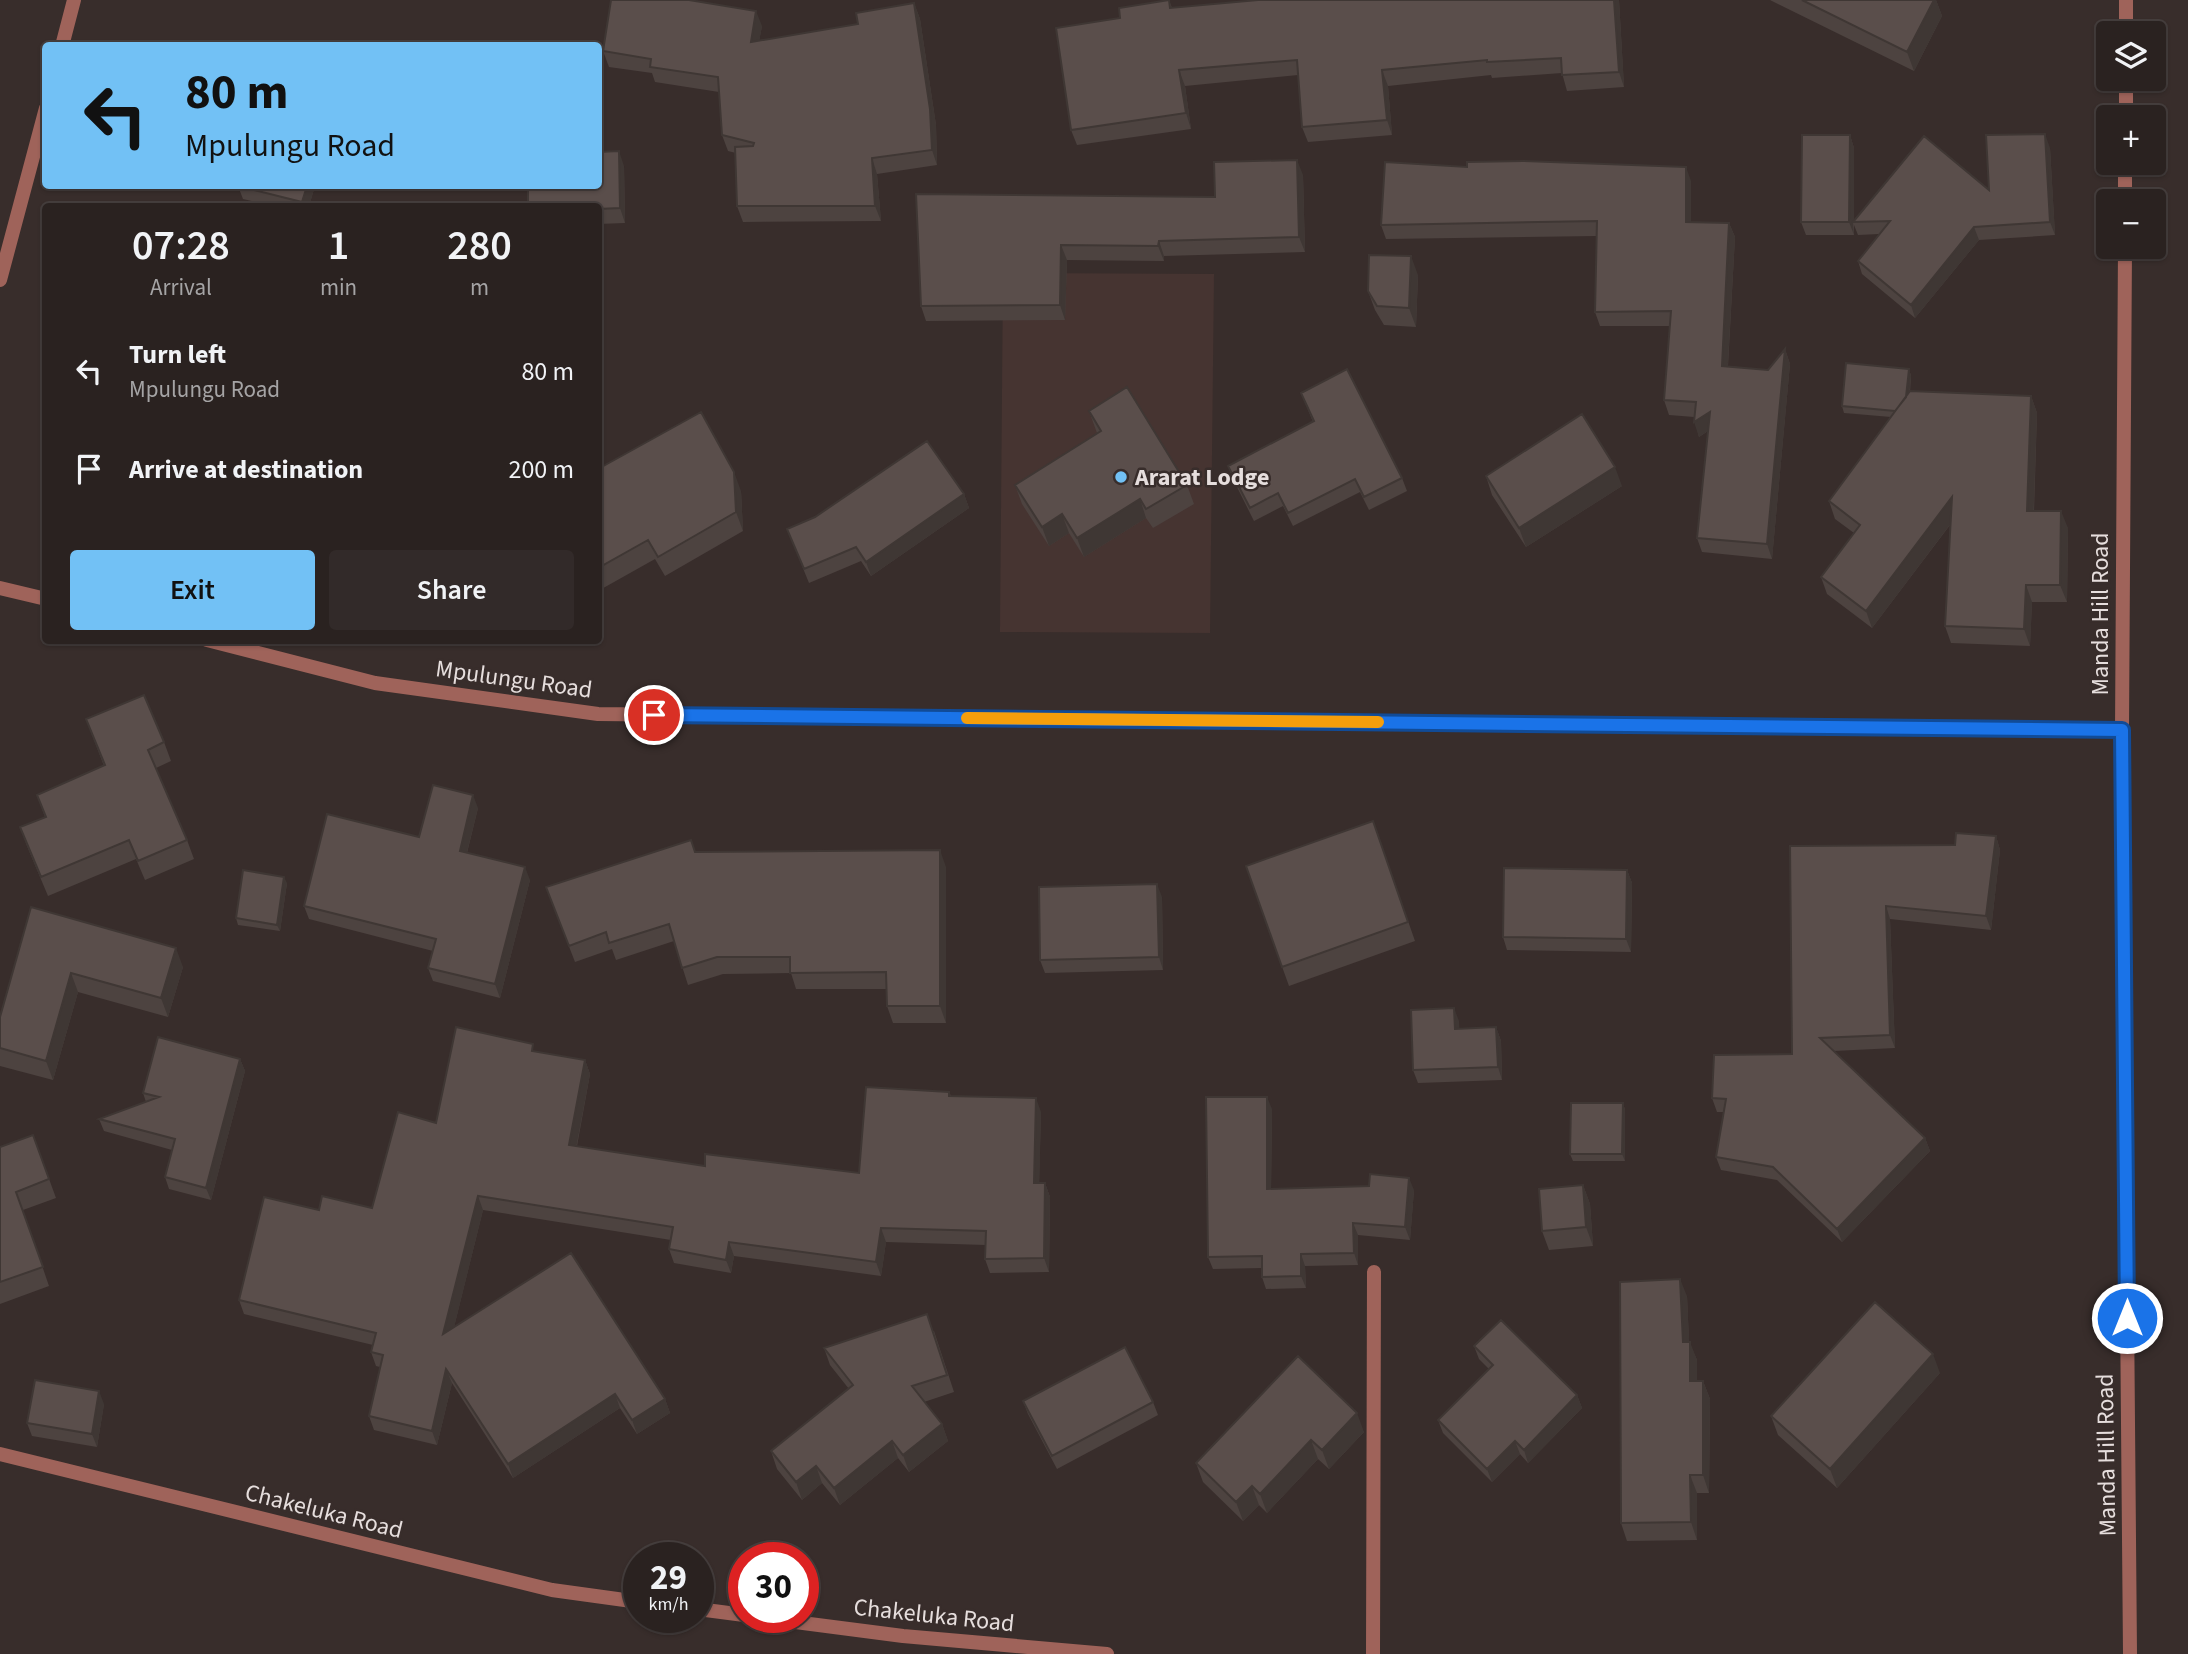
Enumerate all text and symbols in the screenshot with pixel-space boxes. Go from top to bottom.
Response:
map controls [2096,21,2166,259]
button: layers [2096,21,2166,91]
text: 80 m [185,58,289,128]
icon: left [70,70,161,161]
button: + [2096,105,2166,175]
text: Mpulungu Road [185,123,395,169]
button: − [2096,189,2166,259]
text: 07:28 [132,216,230,276]
text: 1 [328,216,349,276]
text: 280 [447,216,512,276]
text: Arrival [150,271,212,304]
text: min [320,271,357,304]
text: m [470,271,489,304]
text: Turn left [129,336,226,373]
icon: left [70,352,108,390]
text: 80 m [521,353,574,390]
text: Mpulungu Road [129,373,280,406]
icon: arrive [70,450,108,488]
text: Arrive at destination [129,451,363,488]
text: 200 m [508,451,574,488]
place label: Ararat Lodge [1134,460,1269,495]
marker: Ararat Lodge [1113,469,1129,485]
street label: Manda Hill Road [2083,533,2118,696]
button: Exit [70,550,315,630]
button: Share [329,550,574,630]
street label: Mpulungu Road [433,651,594,708]
pin [624,685,684,745]
icon: arrive [635,696,673,734]
position arrow [2090,1281,2164,1355]
street label: Manda Hill Road [2088,1373,2125,1537]
street label: Chakeluka Road [241,1475,406,1548]
speed limit sign: 30 [728,1542,819,1633]
text: 29 [650,1553,687,1603]
street label: Chakeluka Road [852,1590,1016,1641]
text: km/h [649,1592,688,1617]

